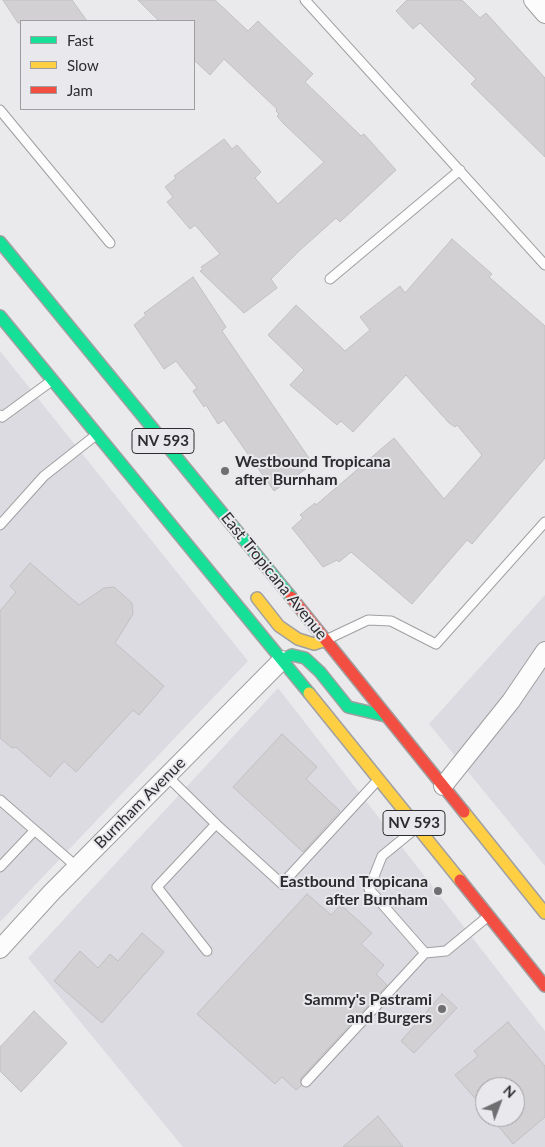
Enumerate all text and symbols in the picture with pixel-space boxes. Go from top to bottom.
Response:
legend [20,20,195,110]
text: Fast [67,31,94,49]
text: Slow [67,56,99,74]
text: Jam [67,81,93,99]
road number: NV 593 [132,428,194,454]
place label: Westbound Tropicana after Burnham [235,452,391,490]
marker: Westbound Tropicana after Burnham [219,465,231,477]
street label: East Tropicana Avenue [217,508,331,644]
street label: Burnham Avenue [90,753,190,853]
road number: NV 593 [383,810,445,836]
place label: Eastbound Tropicana after Burnham [279,872,428,910]
marker: Eastbound Tropicana after Burnham [432,885,444,897]
place label: Sammy's Pastrami and Burgers [304,990,432,1028]
marker: Sammy's Pastrami and Burgers [436,1003,448,1015]
north arrow [475,1077,525,1127]
text: N [500,1081,520,1101]

